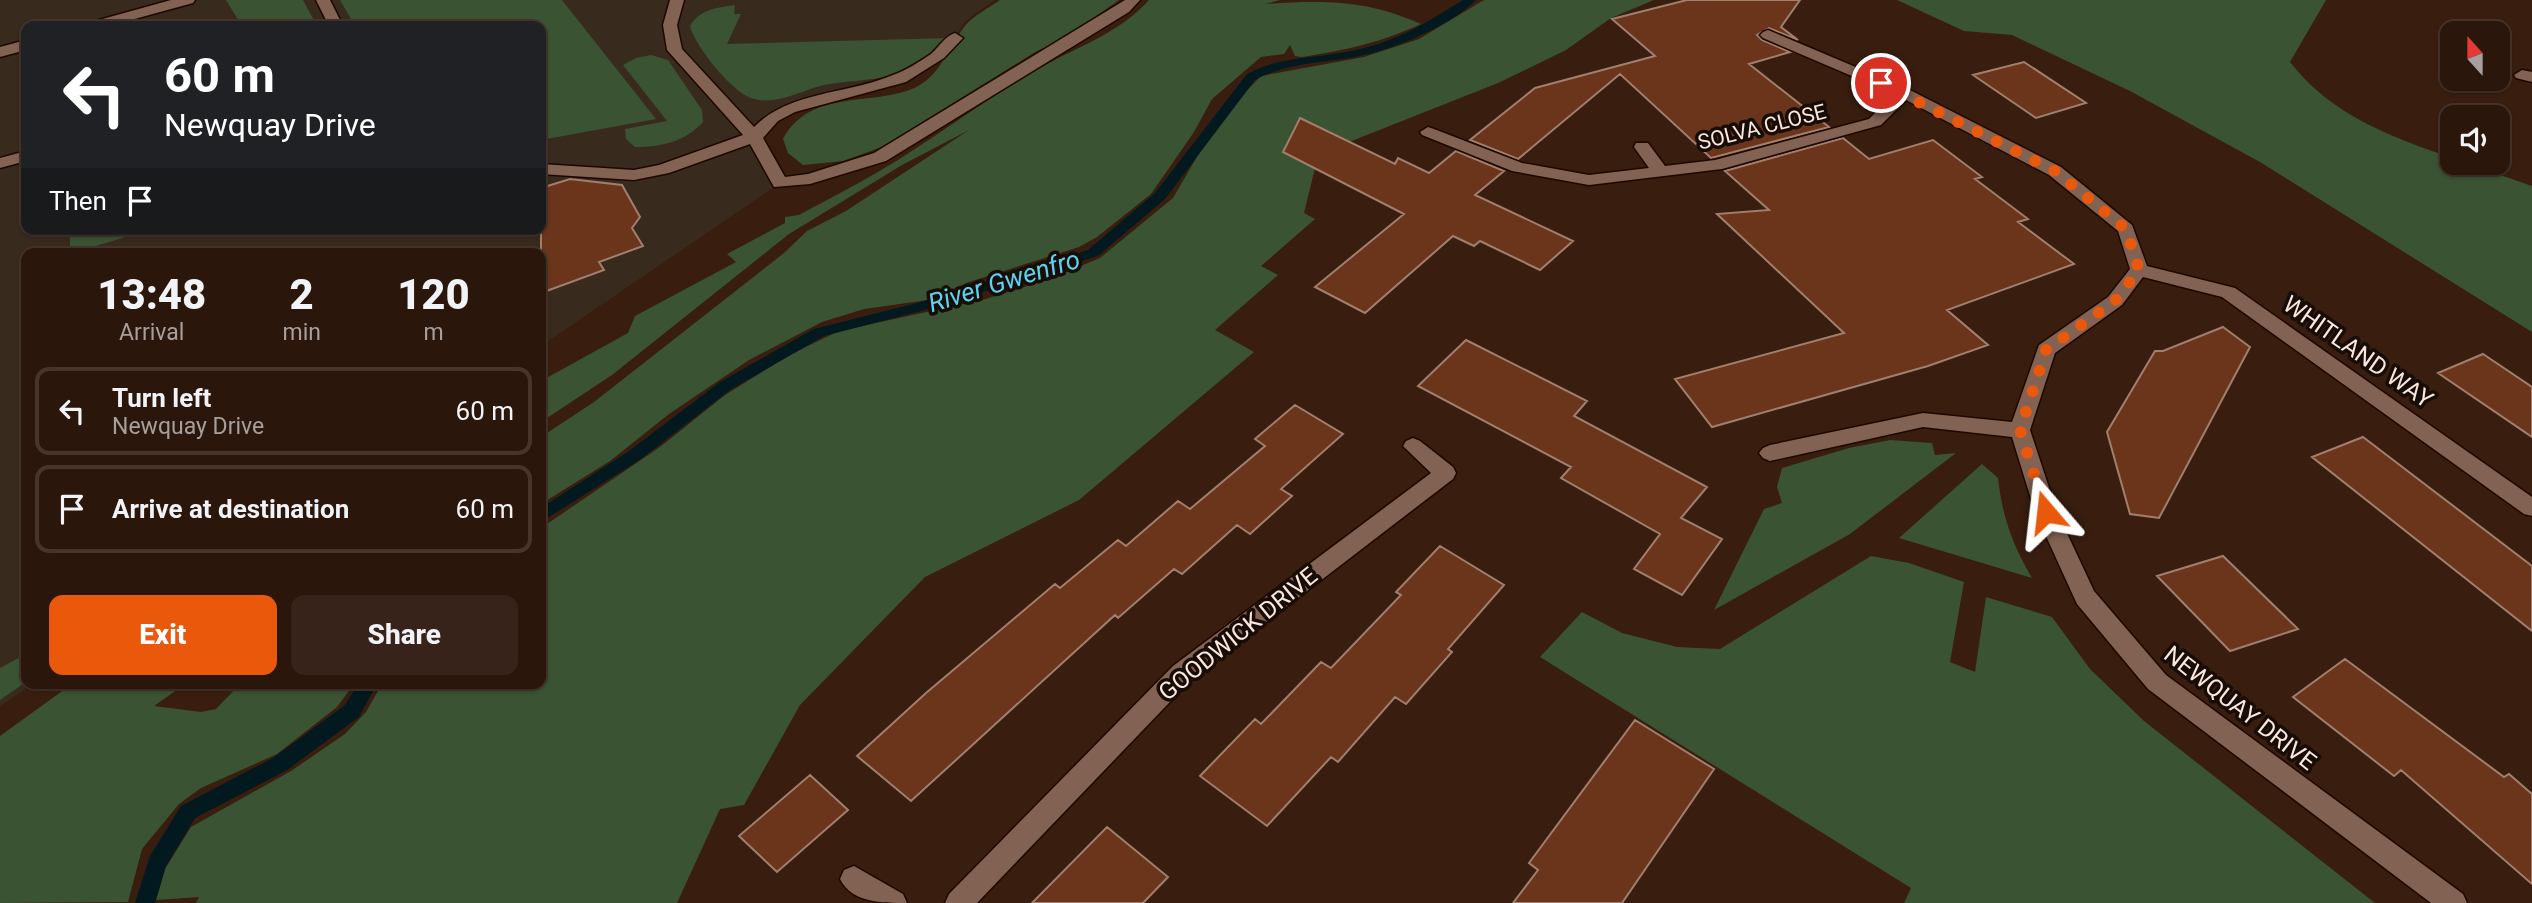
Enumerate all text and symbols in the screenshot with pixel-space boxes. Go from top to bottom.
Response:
north arrow [2440,21,2510,91]
map controls [2440,21,2510,175]
text: 60 m [164,47,275,104]
icon: left [49,49,140,140]
pin [1851,53,1911,113]
icon: arrive [1862,64,1900,102]
street label: SOLVA CLOSE [1695,99,1829,155]
button: sound [2440,105,2510,175]
text: Newquay Drive [164,106,376,144]
icon: arrive [121,182,159,220]
text: Then [49,186,107,216]
water label: River Gwenfro [925,244,1083,318]
text: 13:48 [97,270,206,319]
text: 2 [290,270,314,319]
text: 120 [397,270,470,319]
street label: WHITLAND WAY [2278,290,2439,414]
text: Arrival [119,319,184,346]
text: min [282,319,321,346]
text: m [423,319,444,346]
text: Turn left [112,383,211,413]
icon: left [53,392,91,430]
text: 60 m [456,396,514,426]
text: Newquay Drive [112,413,264,440]
position arrow [2009,475,2083,549]
icon: arrive [53,490,91,528]
text: Arrive at destination [112,494,349,524]
text: 60 m [456,494,514,524]
street label: GOODWICK DRIVE [1153,562,1323,706]
button: Exit [49,595,277,675]
button: Share [291,595,518,675]
street label: NEWQUAY DRIVE [2159,640,2321,776]

